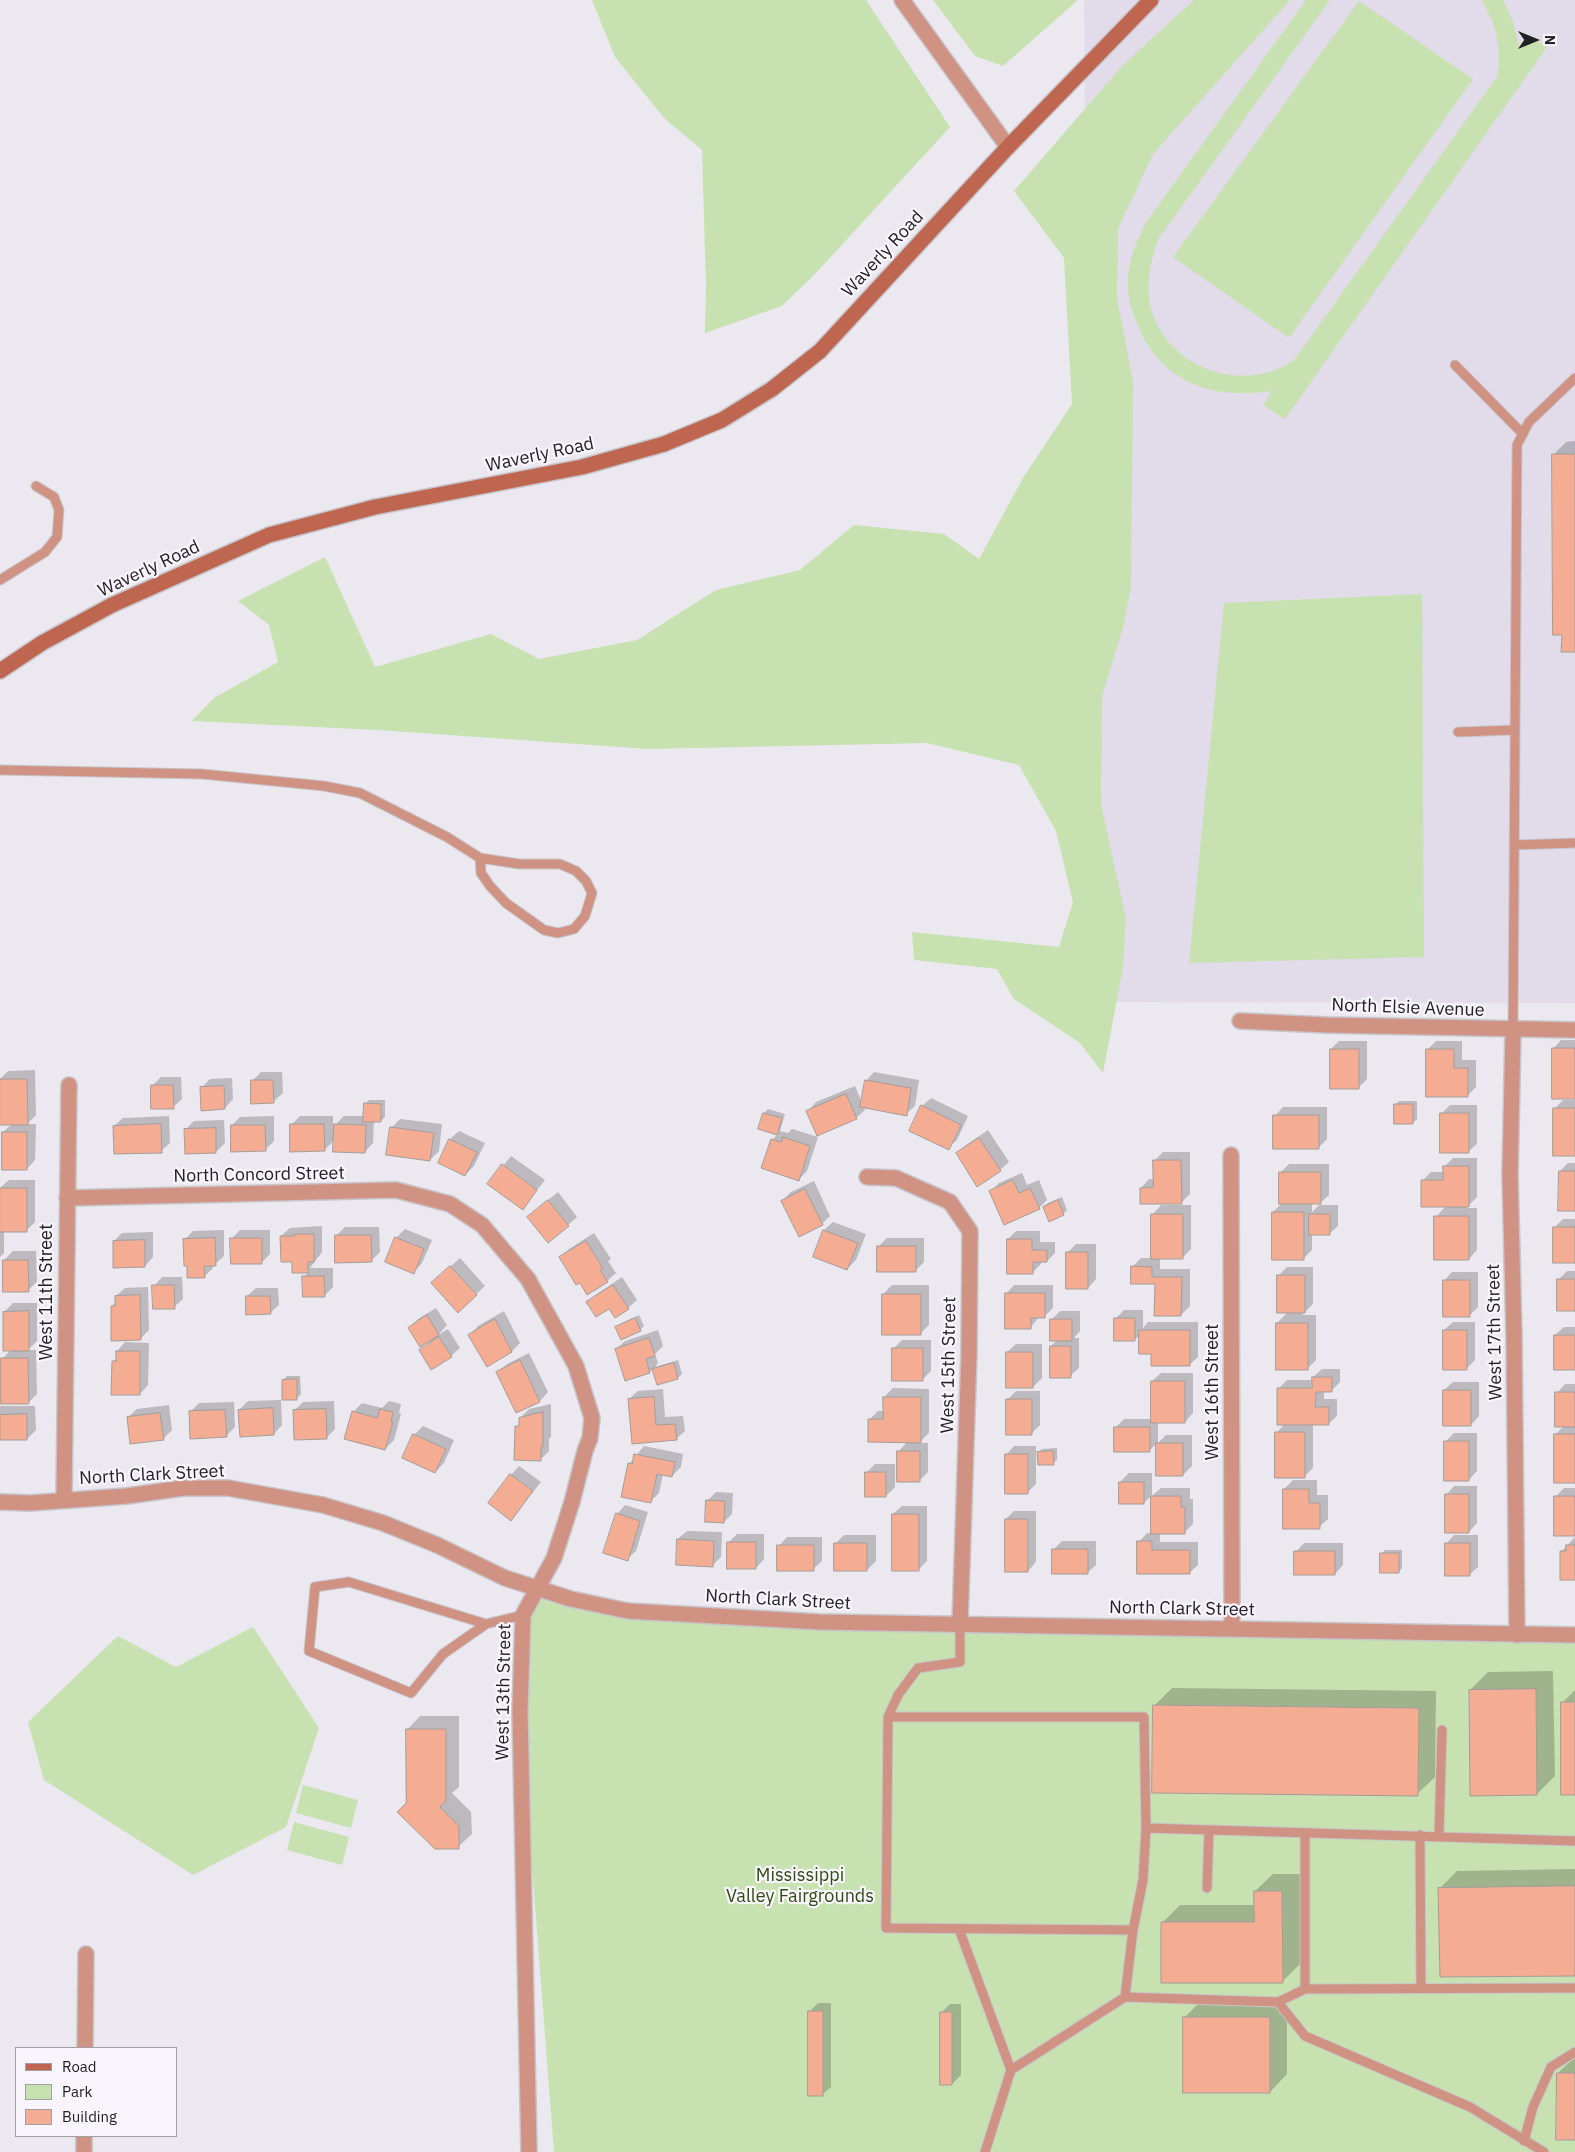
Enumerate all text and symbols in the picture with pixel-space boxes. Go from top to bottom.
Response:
north arrow [1510,15,1560,65]
text: N [1541,35,1559,45]
street label: Waverly Road [838,206,928,302]
street label: Waverly Road [484,433,596,477]
street label: Waverly Road [95,536,203,602]
street label: North Elsie Avenue [1331,995,1485,1021]
street label: North Concord Street [173,1163,345,1187]
street label: West 11th Street [36,1224,58,1360]
street label: West 17th Street [1483,1264,1507,1400]
street label: West 15th Street [937,1297,961,1433]
street label: West 16th Street [1202,1324,1224,1460]
street label: North Clark Street [79,1460,225,1490]
street label: North Clark Street [705,1585,851,1615]
street label: North Clark Street [1109,1597,1255,1621]
street label: West 13th Street [492,1624,516,1760]
park label: Mississippi Valley Fairgrounds [726,1865,874,1908]
legend [15,2047,178,2137]
text: Road [62,2057,97,2076]
text: Park [62,2082,92,2101]
text: Building [62,2107,117,2126]

